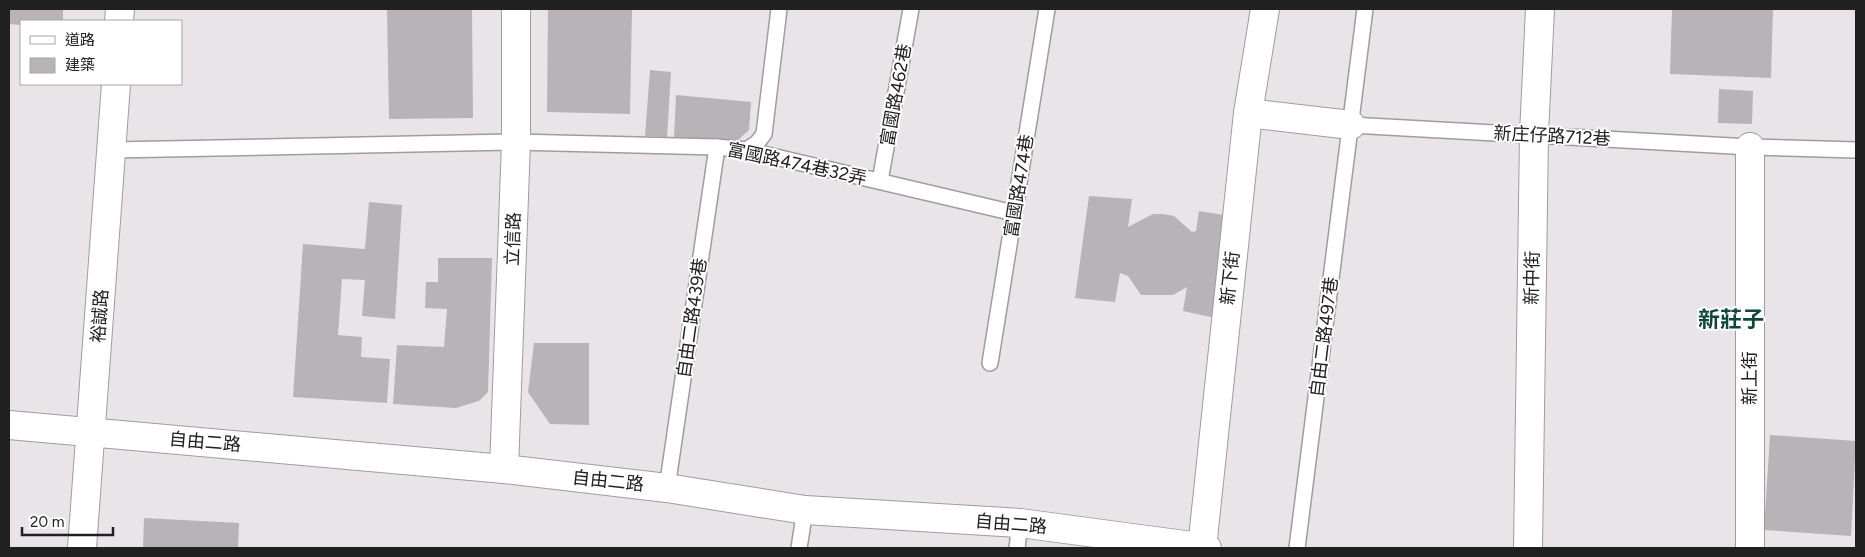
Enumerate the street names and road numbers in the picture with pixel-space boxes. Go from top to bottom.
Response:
street label: 富國路462巷 [876,42,916,148]
street label: 新庄仔路712巷 [1493,122,1611,150]
street label: 富國路474巷 [1000,133,1038,239]
street label: 富國路474巷32弄 [725,138,869,190]
street label: 立信路 [501,212,525,266]
street label: 新下街 [1216,250,1244,306]
street label: 新中街 [1521,251,1543,305]
street label: 自由二路439巷 [673,256,711,380]
street label: 自由二路497巷 [1306,276,1342,398]
street label: 裕誠路 [87,288,113,344]
street label: 新上街 [1739,351,1761,405]
street label: 自由二路 [168,428,242,456]
street label: 自由二路 [571,466,645,496]
street label: 自由二路 [974,510,1048,538]

